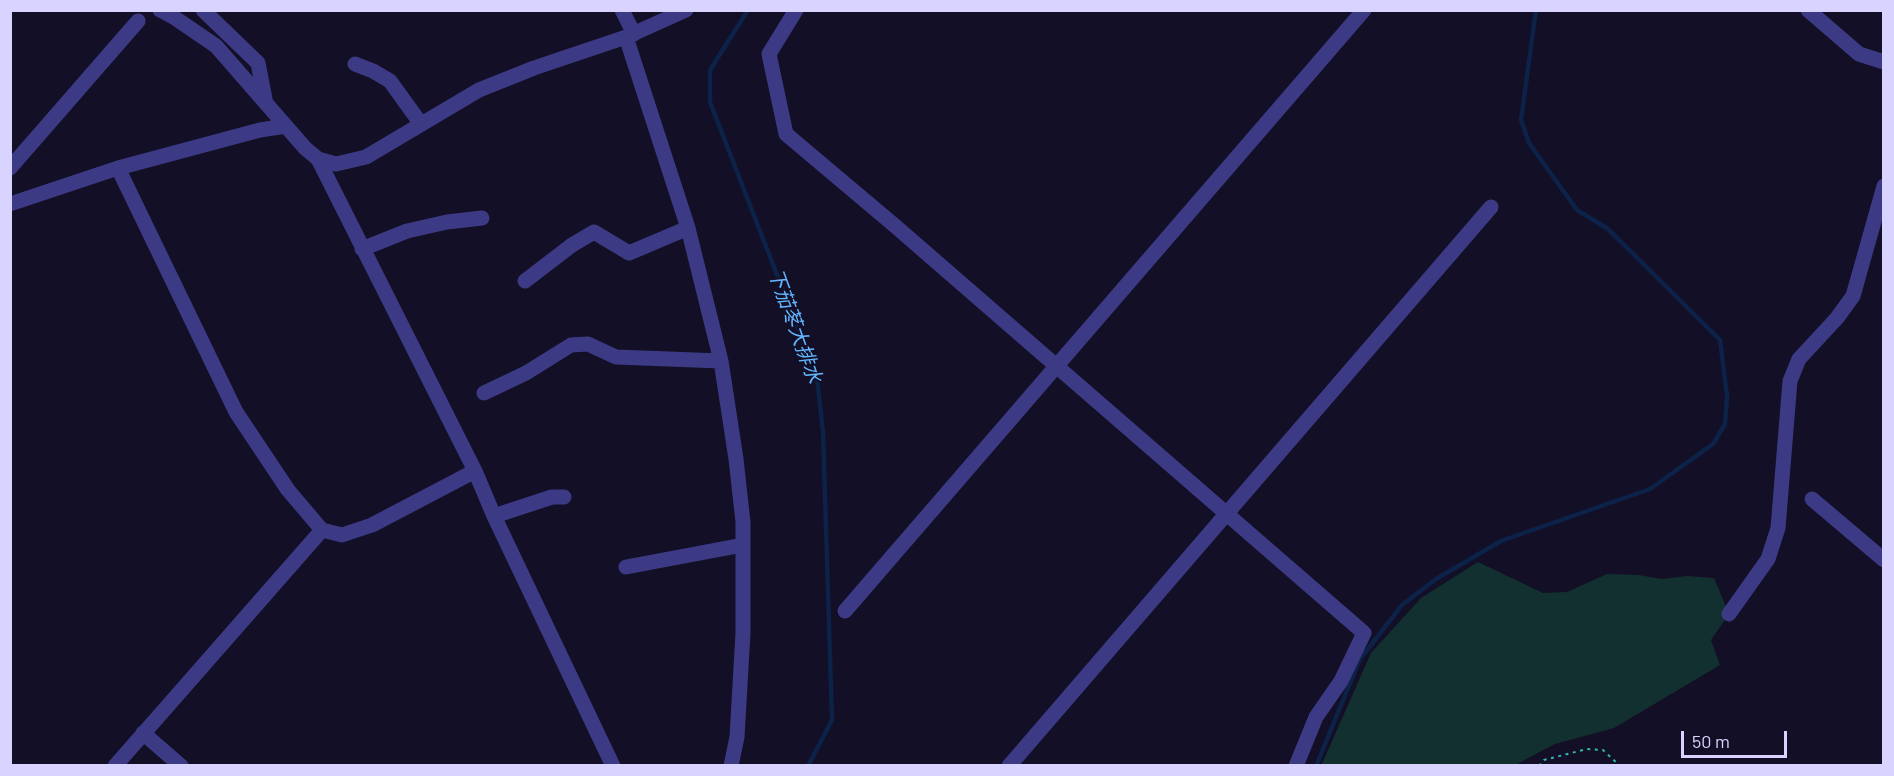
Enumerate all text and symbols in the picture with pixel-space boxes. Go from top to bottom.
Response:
water label: 下茄苳大排水 [763,266,827,386]
scale bar [1684,719,1790,757]
text: 50 m [1692,730,1730,752]

